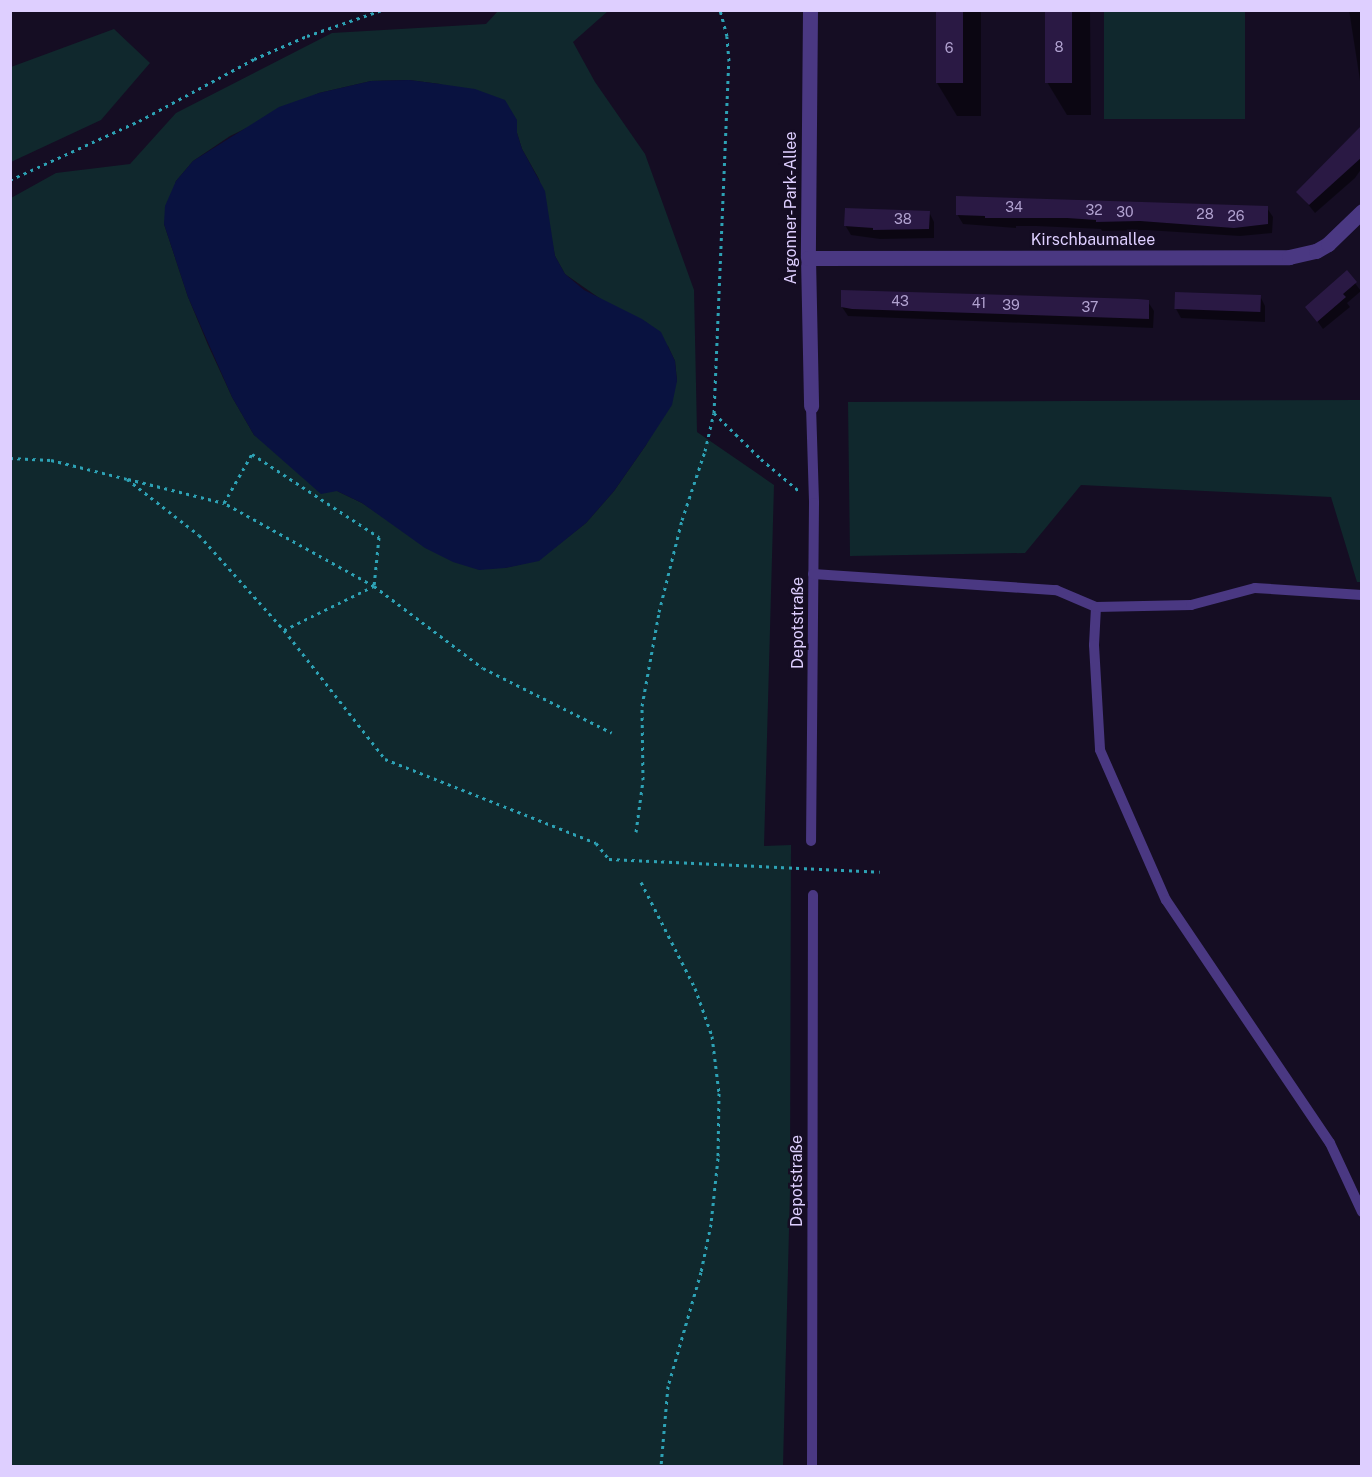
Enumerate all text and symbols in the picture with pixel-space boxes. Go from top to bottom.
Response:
house number: 8 [1054,39,1064,55]
house number: 6 [945,40,953,56]
street label: Argonner-Park-Allee [781,132,801,284]
house number: 34 [1005,199,1023,215]
house number: 32 [1085,202,1103,218]
house number: 30 [1116,204,1134,220]
house number: 28 [1196,206,1214,222]
house number: 26 [1227,208,1245,224]
house number: 38 [894,211,912,227]
street label: Kirschbaumallee [1031,230,1155,250]
house number: 43 [891,293,909,309]
house number: 41 [972,295,986,311]
house number: 39 [1002,297,1020,313]
house number: 37 [1082,299,1098,315]
street label: Depotstraße [788,577,808,669]
street label: Depotstraße [787,1135,807,1227]

